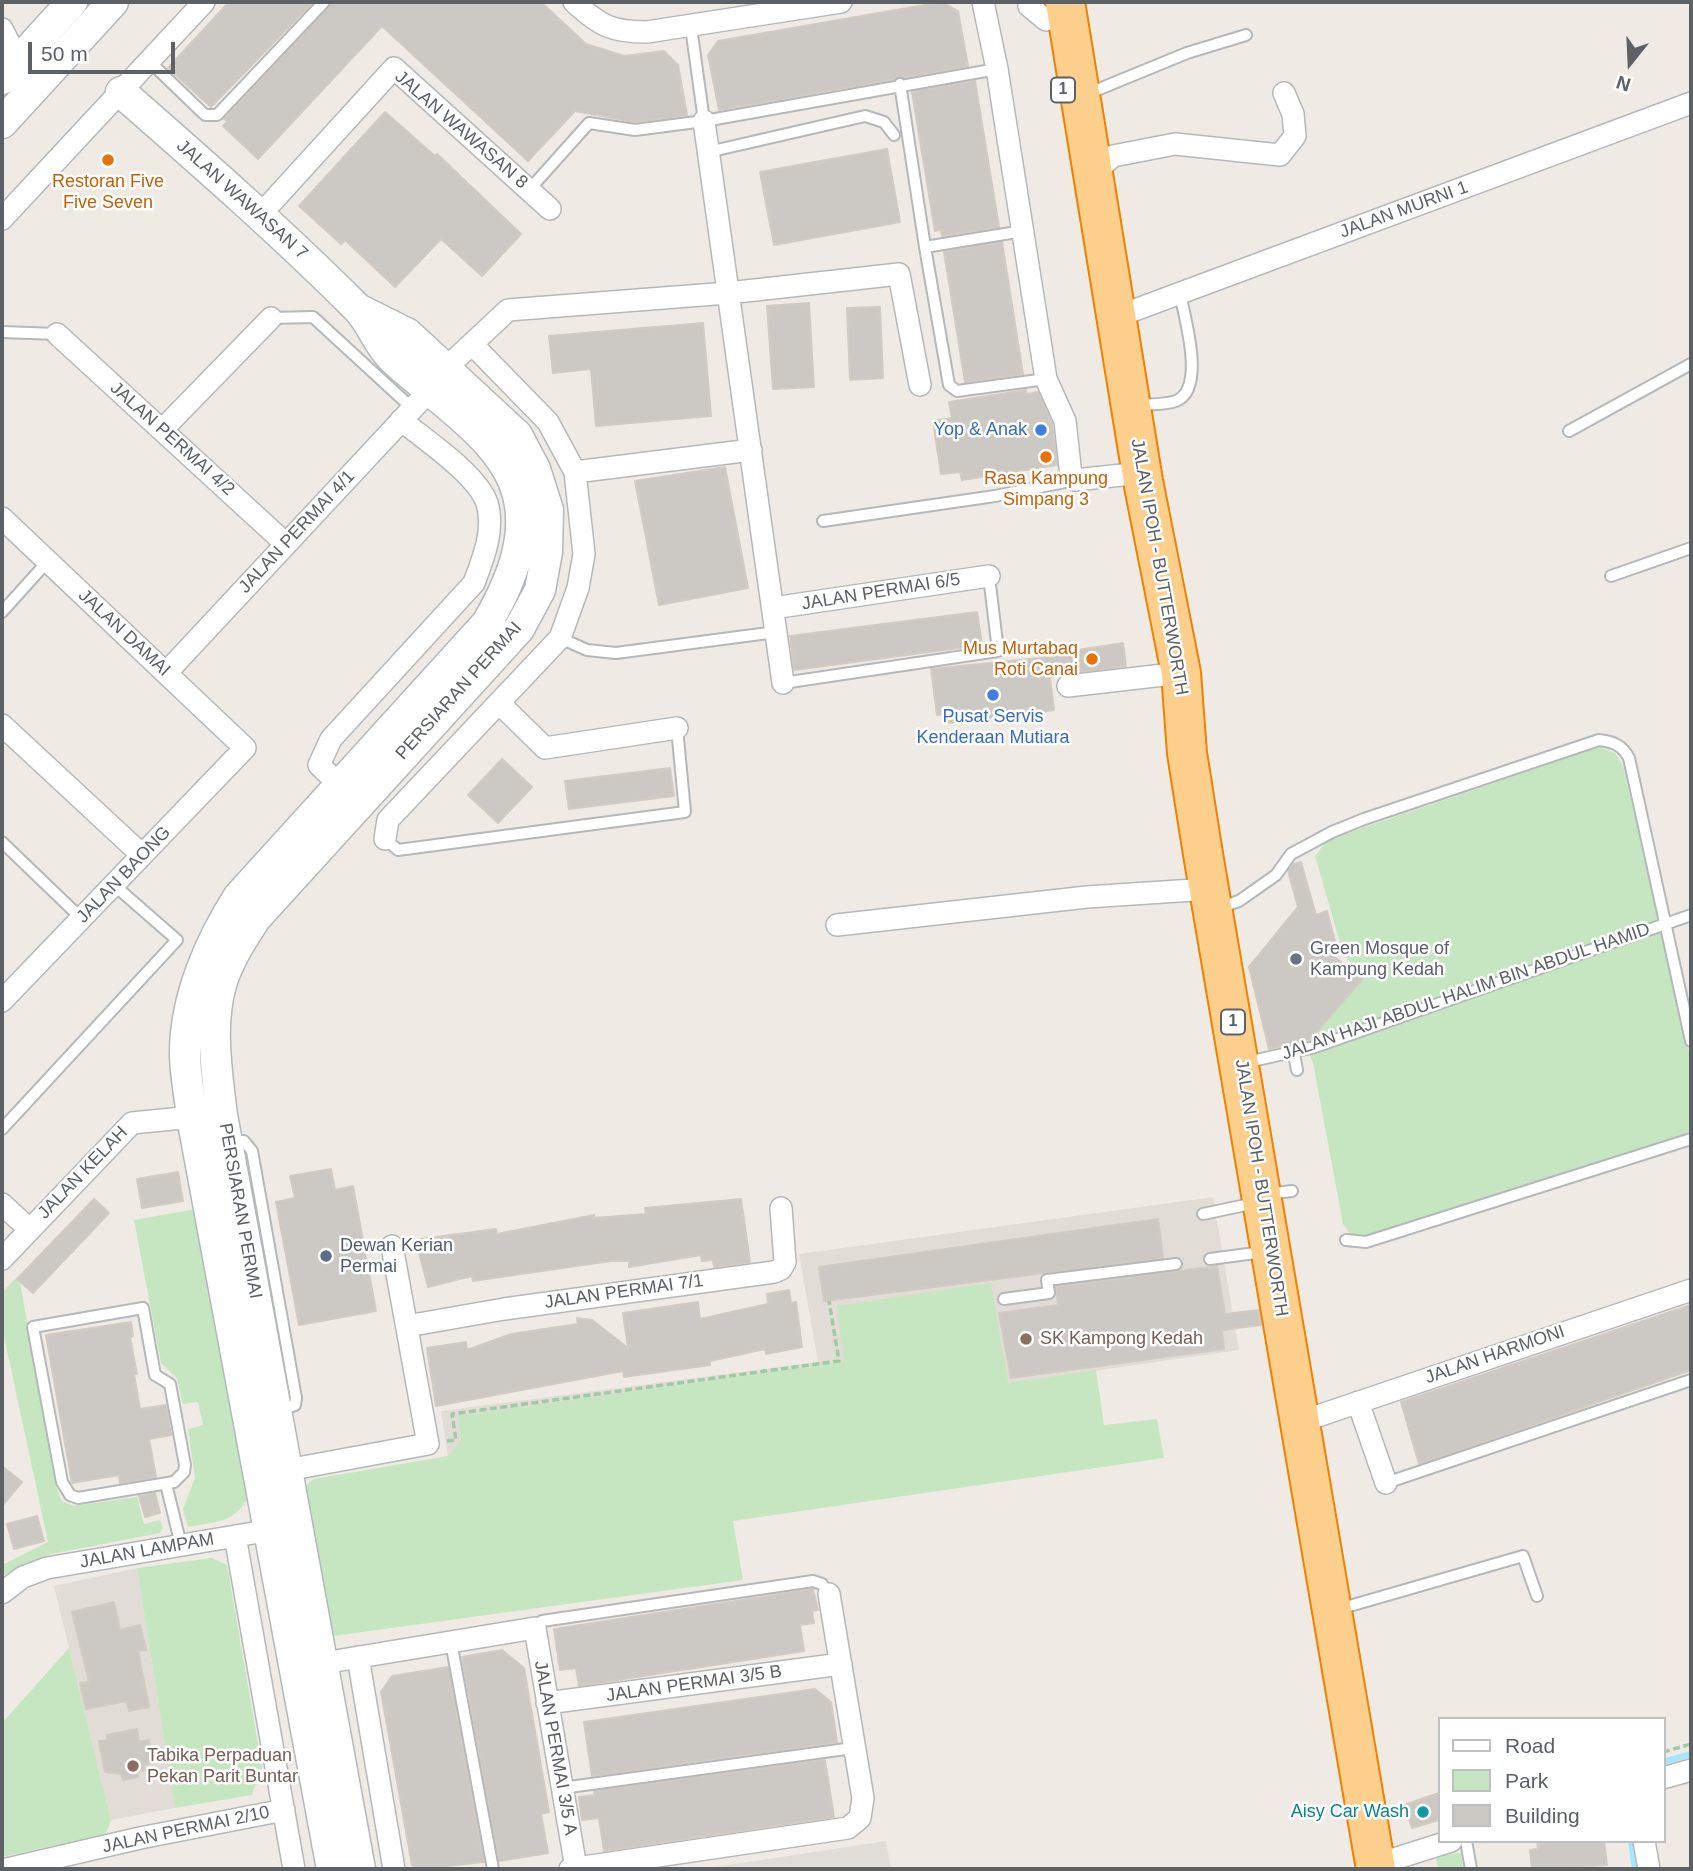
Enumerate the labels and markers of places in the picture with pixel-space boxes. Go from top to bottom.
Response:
marker: Restoran Five Five Seven [100,152,116,168]
place label: Restoran Five Five Seven [52,171,164,214]
place label: Yop & Anak [934,419,1027,441]
marker: Yop & Anak [1033,422,1049,438]
marker: Rasa Kampung Simpang 3 [1038,449,1054,465]
place label: Rasa Kampung Simpang 3 [984,468,1108,510]
place label: Mus Murtabaq Roti Canai [963,638,1078,680]
marker: Mus Murtabaq Roti Canai [1084,651,1100,667]
marker: Pusat Servis Kenderaan Mutiara [985,687,1001,703]
place label: Pusat Servis Kenderaan Mutiara [916,706,1070,748]
place label: Green Mosque of Kampung Kedah [1310,938,1449,981]
marker: Green Mosque of Kampung Kedah [1288,951,1304,967]
place label: Dewan Kerian Permai [340,1235,453,1278]
marker: Dewan Kerian Permai [318,1248,334,1264]
place label: SK Kampong Kedah [1040,1328,1203,1350]
marker: SK Kampong Kedah [1018,1331,1034,1347]
place label: Tabika Perpaduan Pekan Parit Buntar [147,1745,298,1788]
marker: Tabika Perpaduan Pekan Parit Buntar [125,1758,141,1774]
place label: Aisy Car Wash [1291,1801,1409,1823]
marker: Aisy Car Wash [1415,1804,1431,1820]

